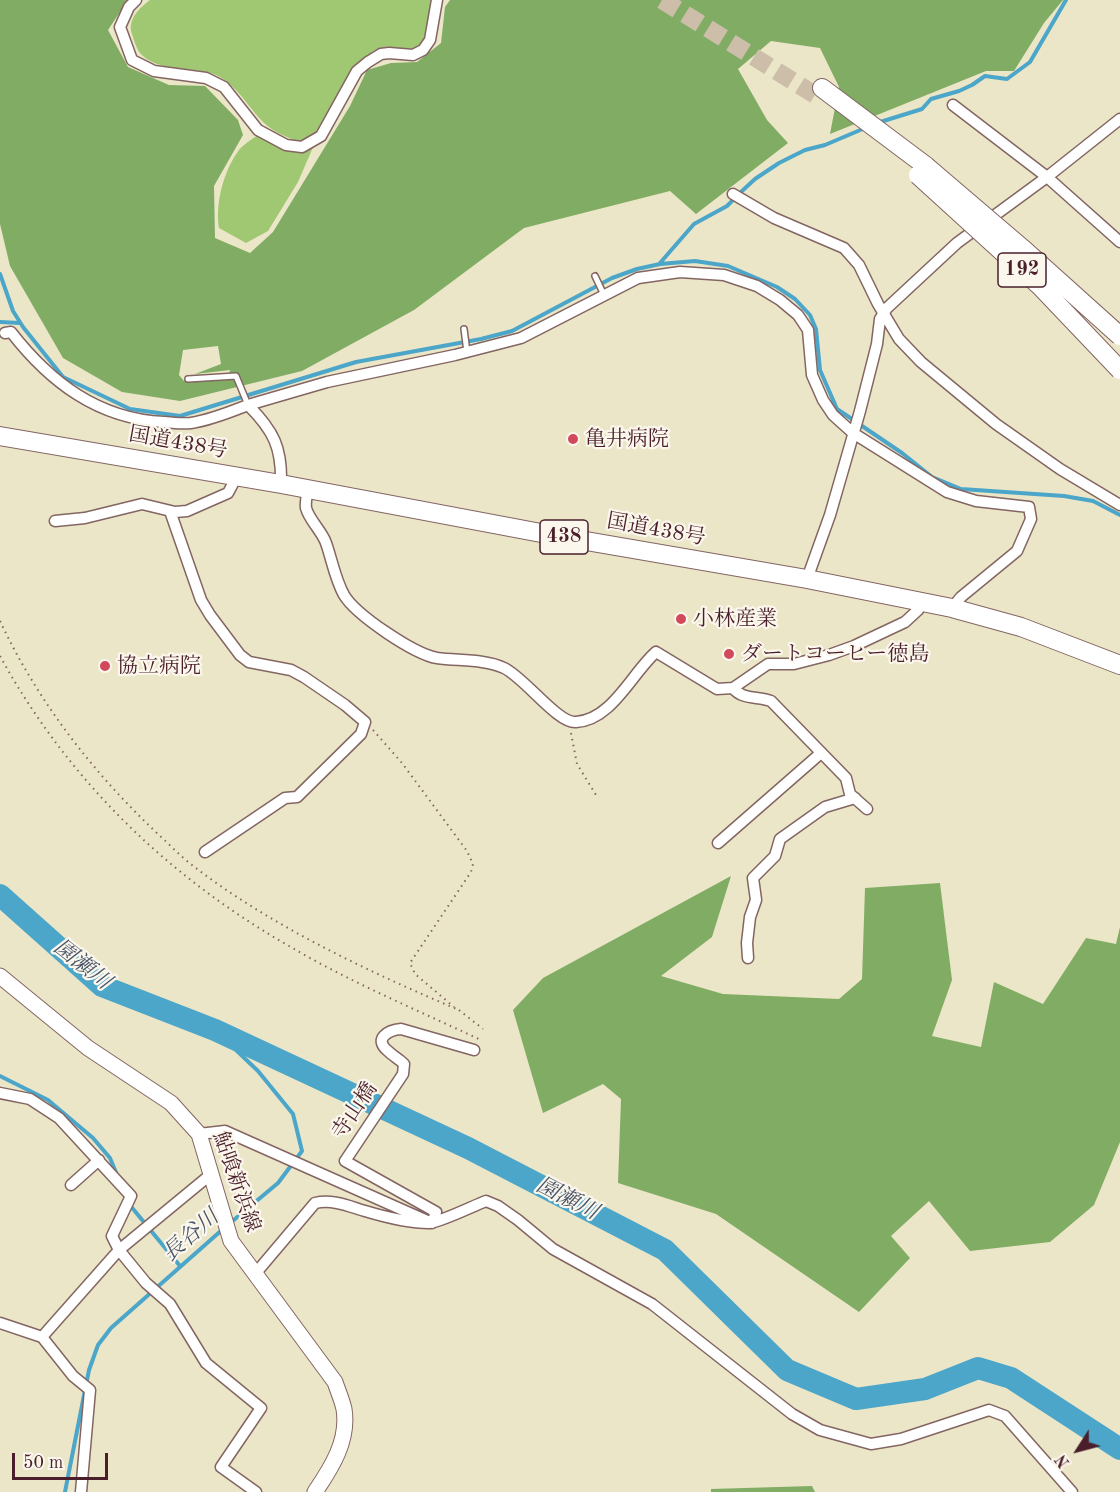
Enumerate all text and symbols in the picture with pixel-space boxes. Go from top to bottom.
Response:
road number: 192 [998,253,1046,287]
street label: 国道438号 [127,422,229,464]
place label: 亀井病院 [585,426,669,452]
marker: 亀井病院 [566,432,580,446]
street label: 国道438号 [605,509,707,551]
road number: 438 [540,520,588,554]
place label: 小林産業 [693,606,777,632]
marker: 小林産業 [674,612,688,626]
place label: ダートコーヒー徳島 [741,641,929,667]
marker: ダートコーヒー徳島 [722,647,736,661]
place label: 協立病院 [117,653,201,679]
marker: 協立病院 [98,659,112,673]
water label: 園瀬川 [48,934,116,996]
street label: 寺山橋 [327,1078,383,1144]
street label: 鮎喰新浜線 [207,1128,265,1236]
water label: 園瀬川 [532,1172,602,1226]
water label: 長谷川 [157,1204,225,1268]
north arrow [1048,1420,1108,1480]
scale bar [15,1441,111,1479]
text: N [1053,1451,1074,1470]
text: 50 m [23,1454,63,1472]

